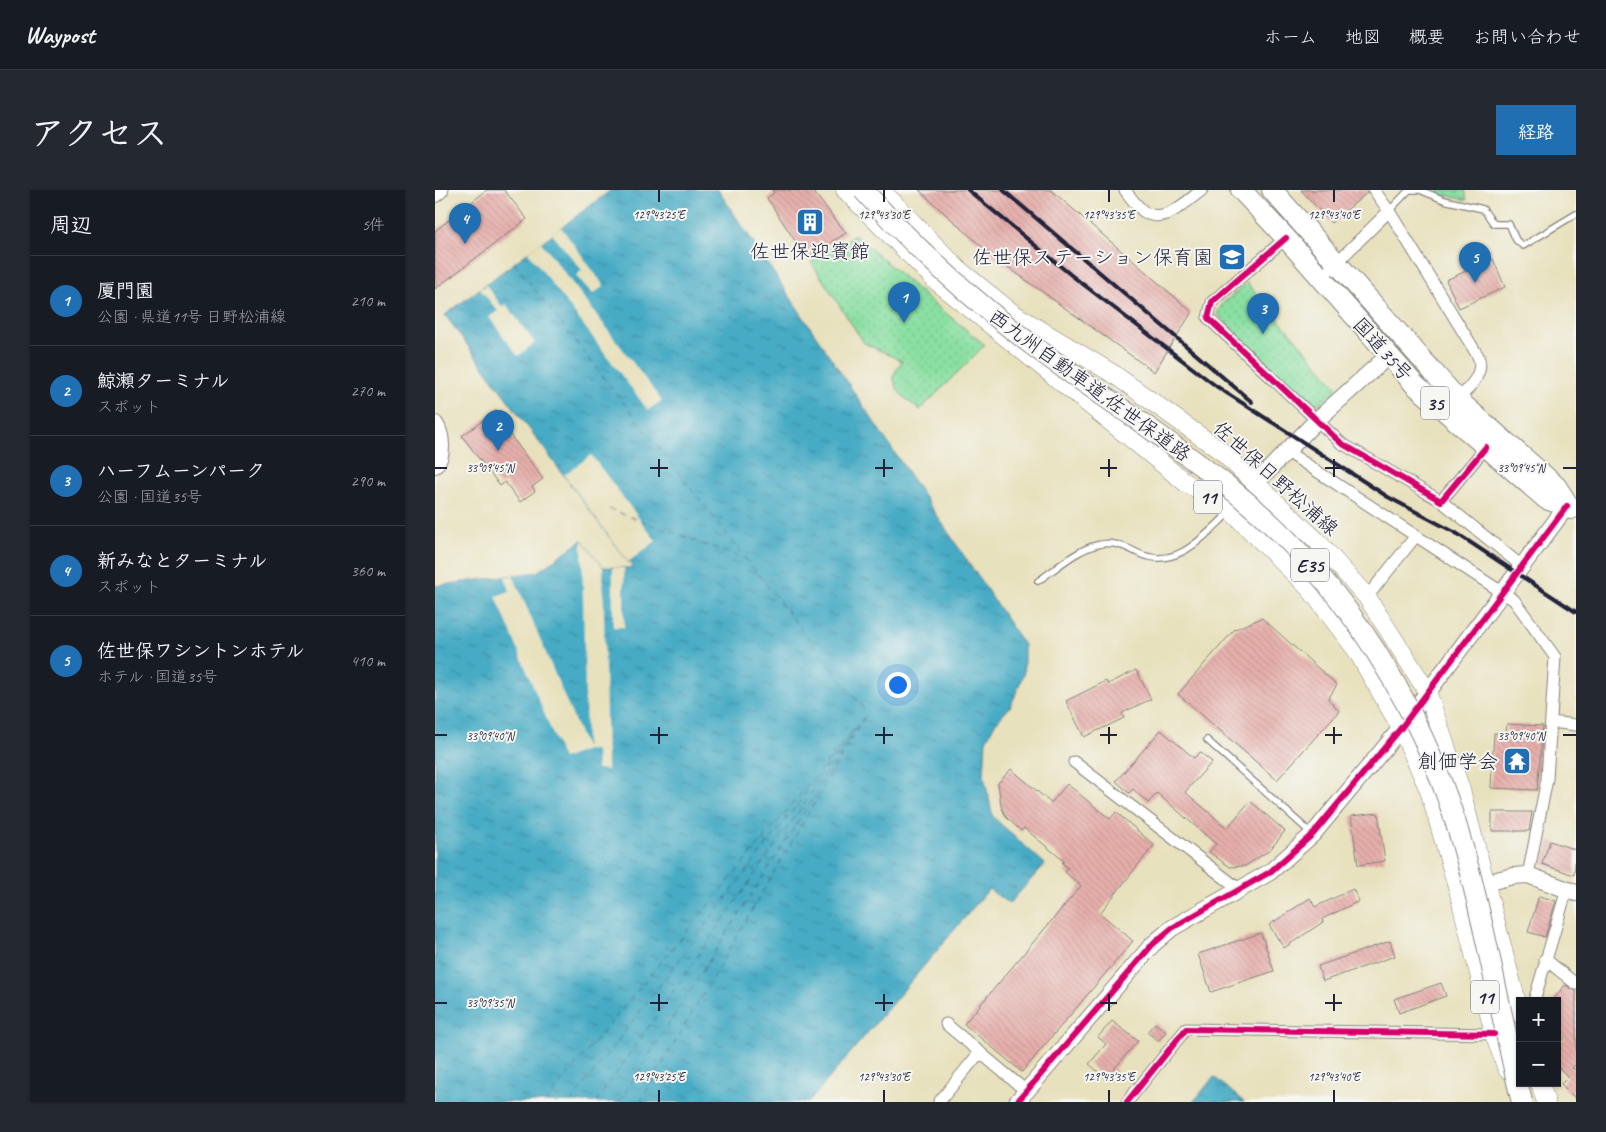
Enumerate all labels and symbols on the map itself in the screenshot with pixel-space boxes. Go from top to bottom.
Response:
pin: 4 [449,203,481,244]
text: 129°43'25"E [633,207,687,223]
building icon: 佐世保迎賓館 [795,207,825,237]
text: 129°43'30"E [858,207,912,223]
text: 129°43'35"E [1083,207,1137,223]
text: 129°43'40"E [1308,207,1362,223]
place label: 佐世保迎賓館 [750,239,870,264]
school or university icon: 佐世保ステーション保育園 [1217,242,1247,272]
pin: 5 [1459,242,1491,283]
place label: 佐世保ステーション保育園 [972,245,1213,270]
pin: 1 [888,282,920,323]
pin: 3 [1247,293,1279,334]
street label: 西九州自動車道;佐世保道路 [984,304,1196,467]
street label: 国道35号 [1347,312,1418,387]
road number: 35 [1421,387,1449,420]
pin: 2 [482,410,514,451]
street label: 佐世保日野松浦線 [1208,416,1343,541]
text: 33°09'45"N [466,460,515,476]
text: 33°09'45"N [1497,460,1546,476]
road number: 11 [1194,480,1222,514]
road number: E35 [1291,548,1329,582]
your location [885,672,911,698]
text: 33°09'40"N [466,728,515,744]
text: 33°09'40"N [1497,728,1546,744]
temple icon: 創価学会 [1502,746,1532,776]
place label: 創価学会 [1418,749,1498,774]
road number: 11 [1471,980,1499,1014]
text: 33°09'35"N [466,995,515,1011]
text: 129°43'25"E [633,1069,687,1085]
text: 129°43'30"E [858,1069,912,1085]
text: 129°43'35"E [1083,1069,1137,1085]
text: 129°43'40"E [1308,1069,1362,1085]

